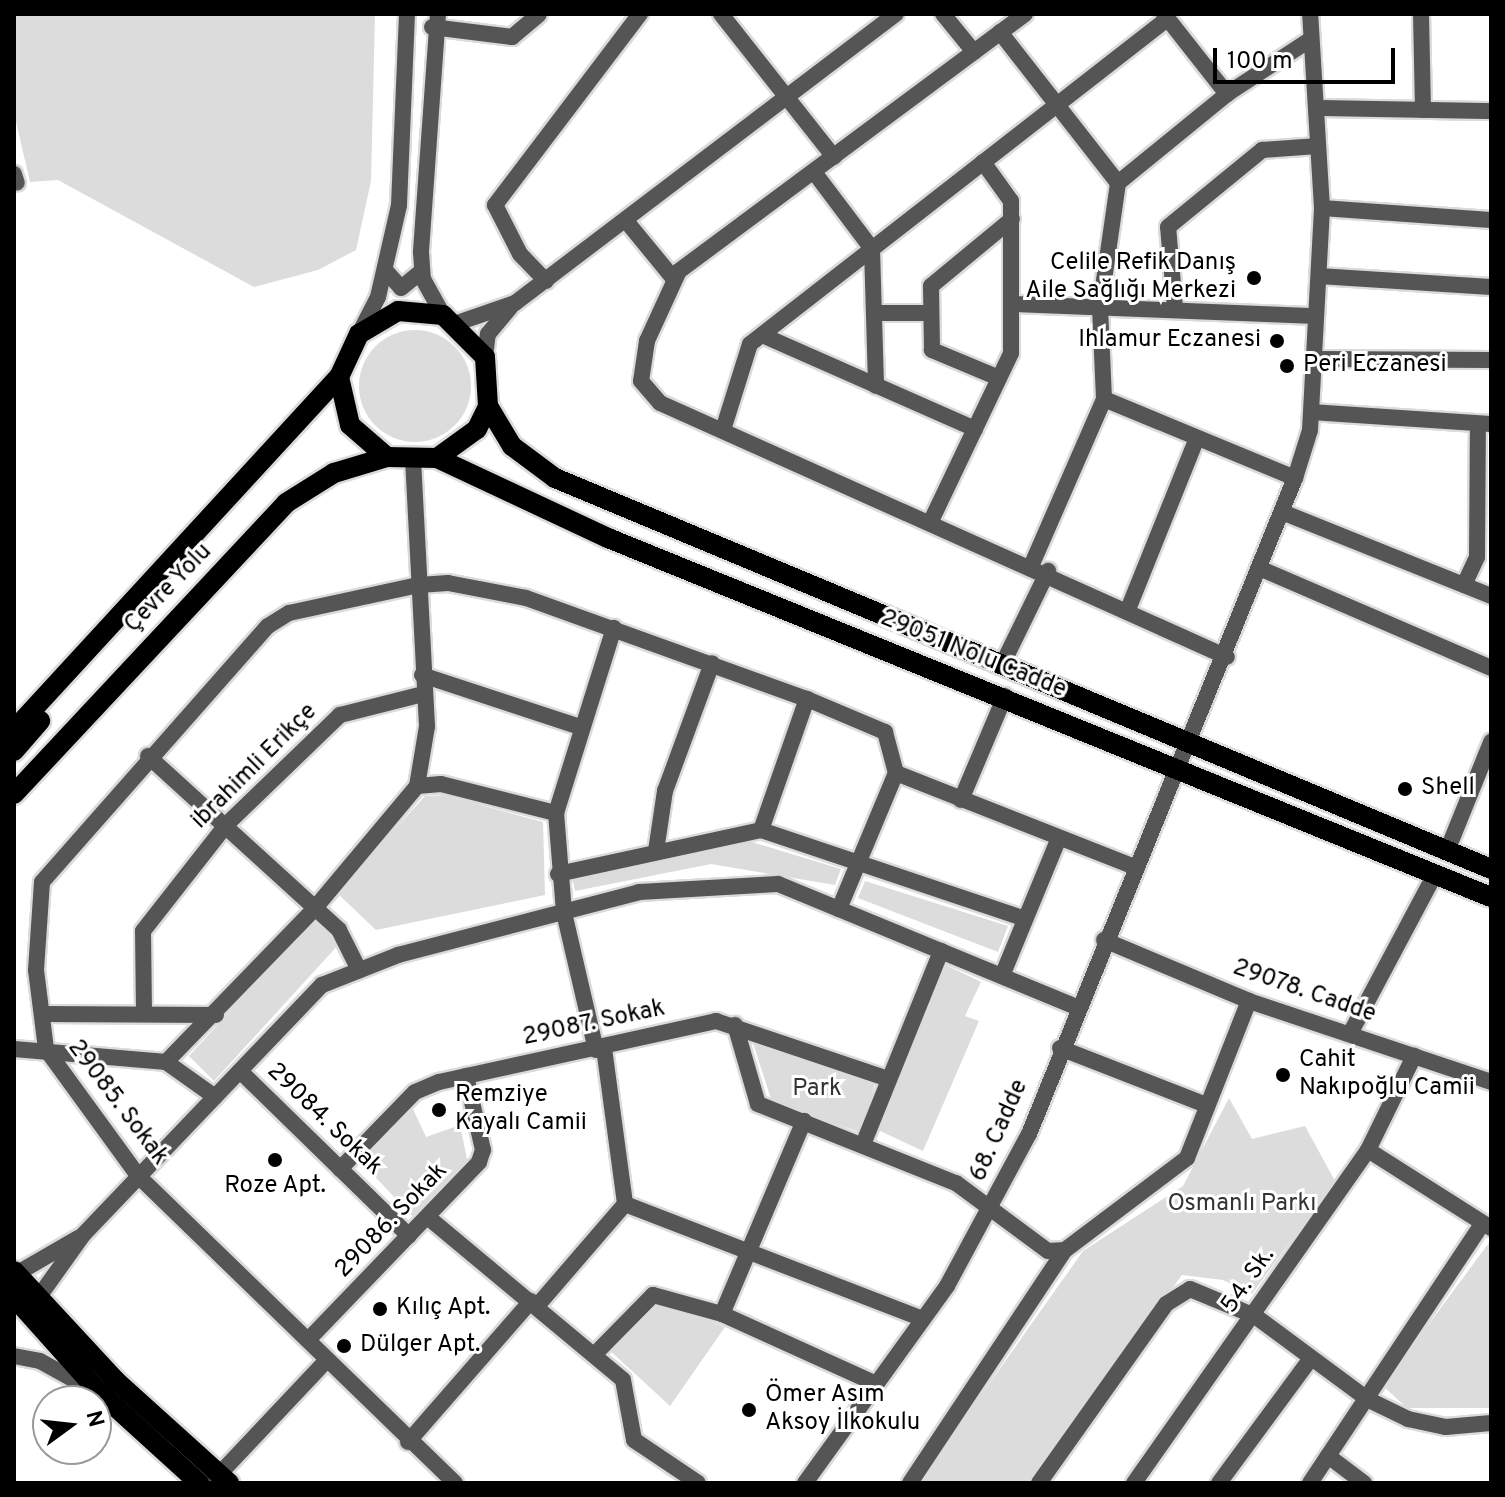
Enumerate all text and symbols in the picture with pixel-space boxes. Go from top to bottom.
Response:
scale bar [1217,32,1399,82]
text: 100 m [1227,47,1293,77]
place label: Celile Refik Danış Aile Sağlığı Merkezi [1025,250,1236,306]
marker: Celile Refik Danış Aile Sağlığı Merkezi [1243,267,1265,289]
place label: Ihlamur Eczanesi [1078,327,1261,355]
marker: Ihlamur Eczanesi [1268,332,1286,350]
place label: Peri Eczanesi [1303,352,1447,380]
marker: Peri Eczanesi [1278,357,1296,375]
street label: Çevre Yolu [119,538,219,640]
street label: 29051 Nolu Cadde [876,605,1070,705]
street label: ibrahimli Erikçe [186,698,324,836]
place label: Shell [1421,775,1475,803]
marker: Shell [1396,780,1414,798]
street label: 29078. Cadde [1229,954,1379,1030]
street label: 29087. Sokak [520,995,668,1053]
street label: 29085. Sokak [60,1035,174,1171]
place label: Cahit Nakıpoğlu Camii [1299,1047,1475,1103]
street label: 29084. Sokak [260,1058,388,1182]
marker: Cahit Nakıpoğlu Camii [1274,1066,1292,1084]
park label: Park [792,1076,842,1104]
street label: 68. Cadde [965,1076,1035,1186]
place label: Remziye Kayalı Camii [455,1082,587,1138]
marker: Remziye Kayalı Camii [430,1101,448,1119]
marker: Roze Apt. [266,1151,284,1169]
street label: 29086. Sokak [330,1157,454,1285]
place label: Roze Apt. [224,1173,326,1201]
park label: Osmanlı Parkı [1168,1191,1316,1219]
street label: 54. Sk. [1216,1242,1282,1320]
place label: Kılıç Apt. [396,1295,491,1323]
marker: Kılıç Apt. [371,1300,389,1318]
place label: Dülger Apt. [360,1332,481,1360]
marker: Dülger Apt. [335,1337,353,1355]
place label: Ömer Asım Aksoy İlkokulu [765,1382,920,1438]
north arrow [32,1385,112,1465]
marker: Ömer Asım Aksoy İlkokulu [740,1401,758,1419]
text: N [79,1408,109,1430]

